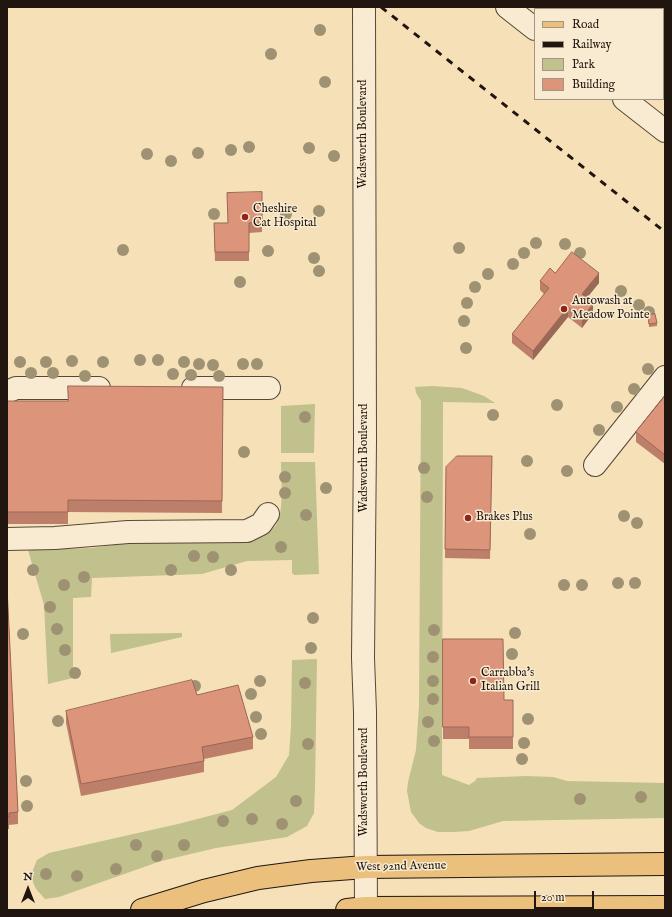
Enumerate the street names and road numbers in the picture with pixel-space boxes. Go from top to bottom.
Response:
street label: Wadsworth Boulevard [357,80,371,188]
street label: Wadsworth Boulevard [358,404,372,512]
street label: Wadsworth Boulevard [358,728,372,836]
street label: West 92nd Avenue [356,859,446,875]

